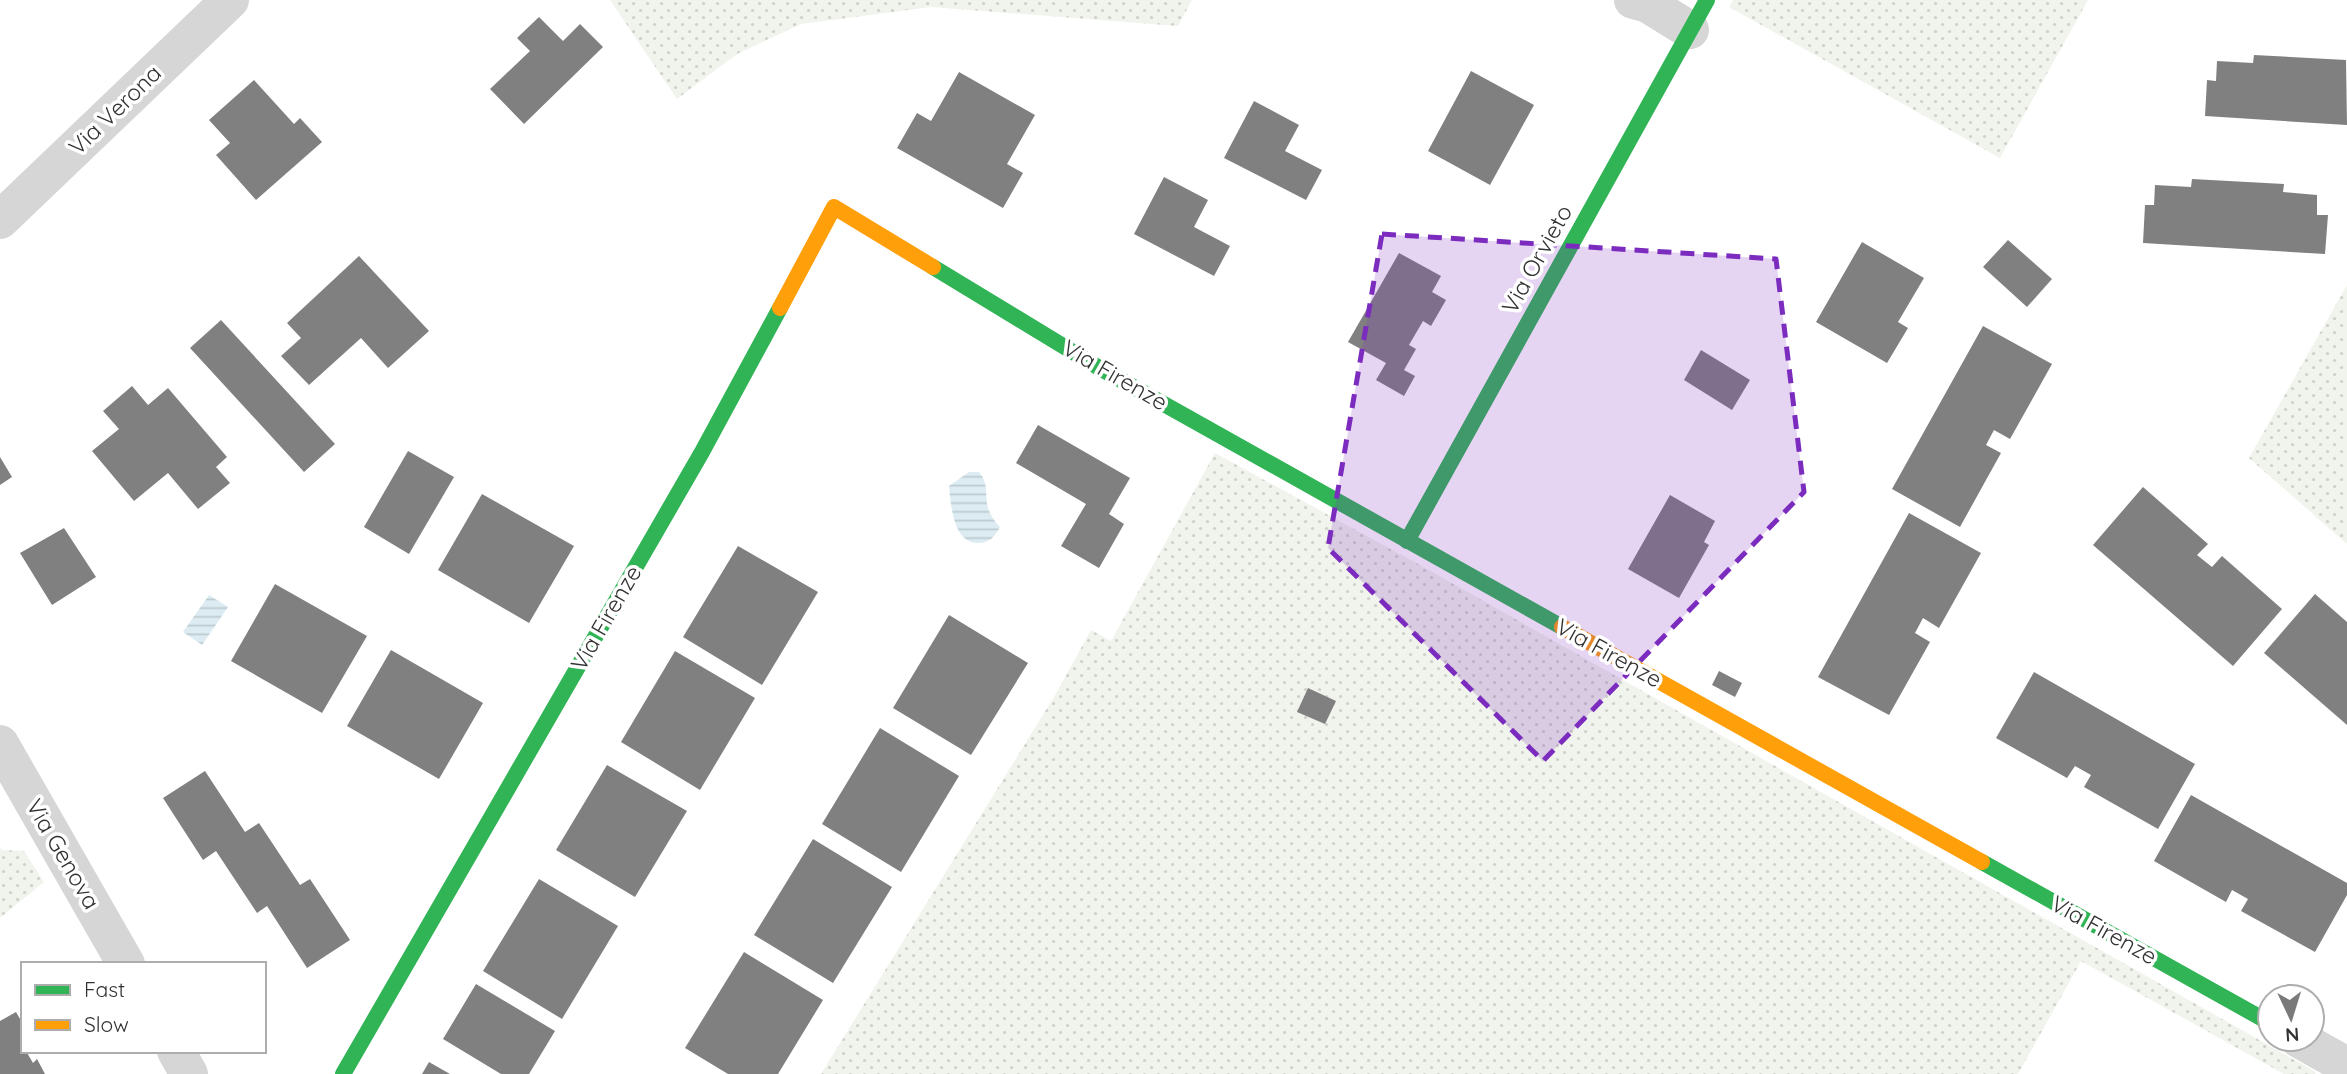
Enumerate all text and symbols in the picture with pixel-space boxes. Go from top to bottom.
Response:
street label: Via Verona [62,58,167,161]
street label: Via Orvieto [1495,199,1578,318]
street label: Via Firenze [1057,333,1173,416]
street label: Via Firenze [564,560,647,676]
street label: Via Firenze [1551,612,1667,694]
street label: Via Genova [20,793,107,914]
street label: Via Firenze [2046,889,2162,971]
legend [21,962,266,1053]
text: Fast [84,976,125,1002]
north arrow [2256,983,2326,1053]
text: Slow [84,1011,129,1037]
text: N [2284,1023,2300,1047]

